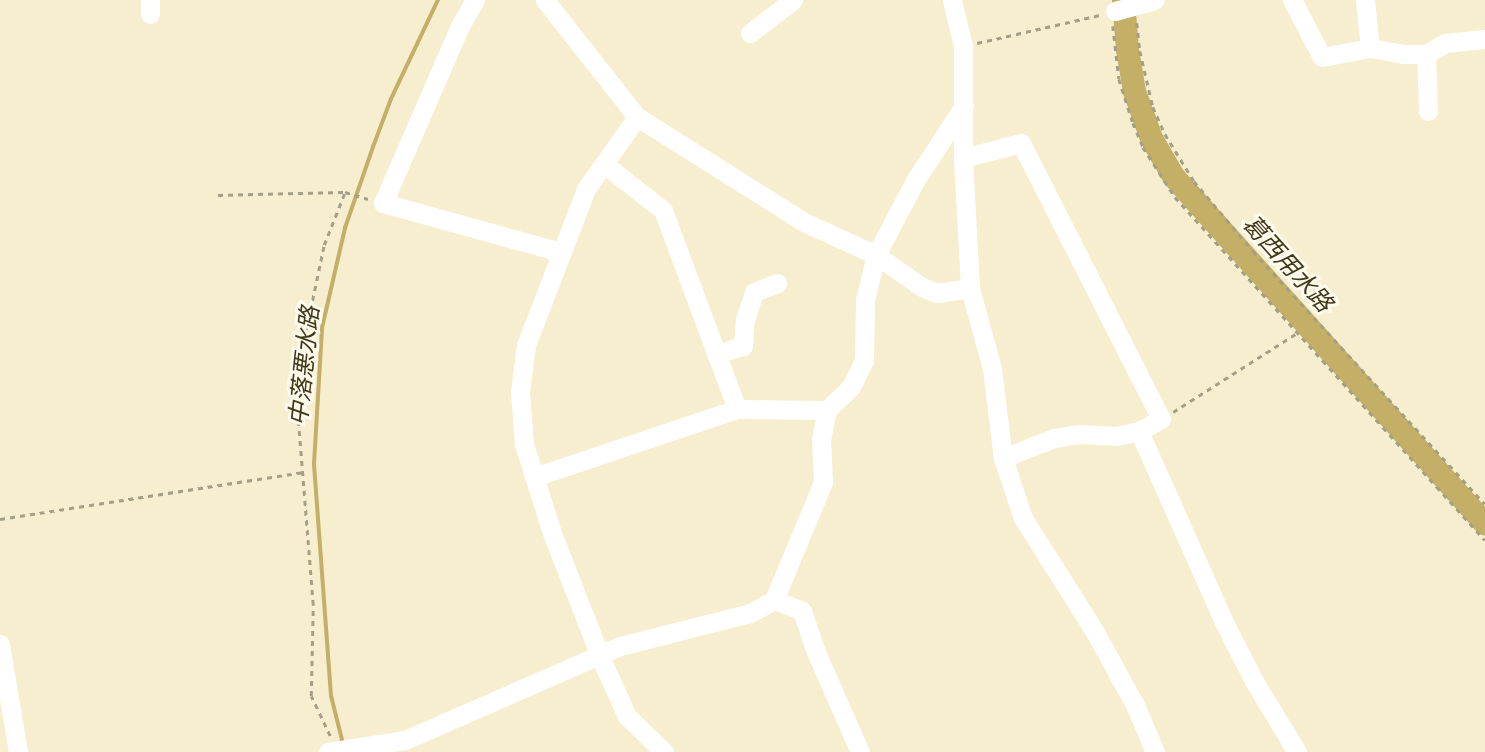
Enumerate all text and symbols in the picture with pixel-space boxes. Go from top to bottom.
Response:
water label: 葛西用水路 [1236,210,1338,318]
water label: 中落悪水路 [284,305,326,427]

